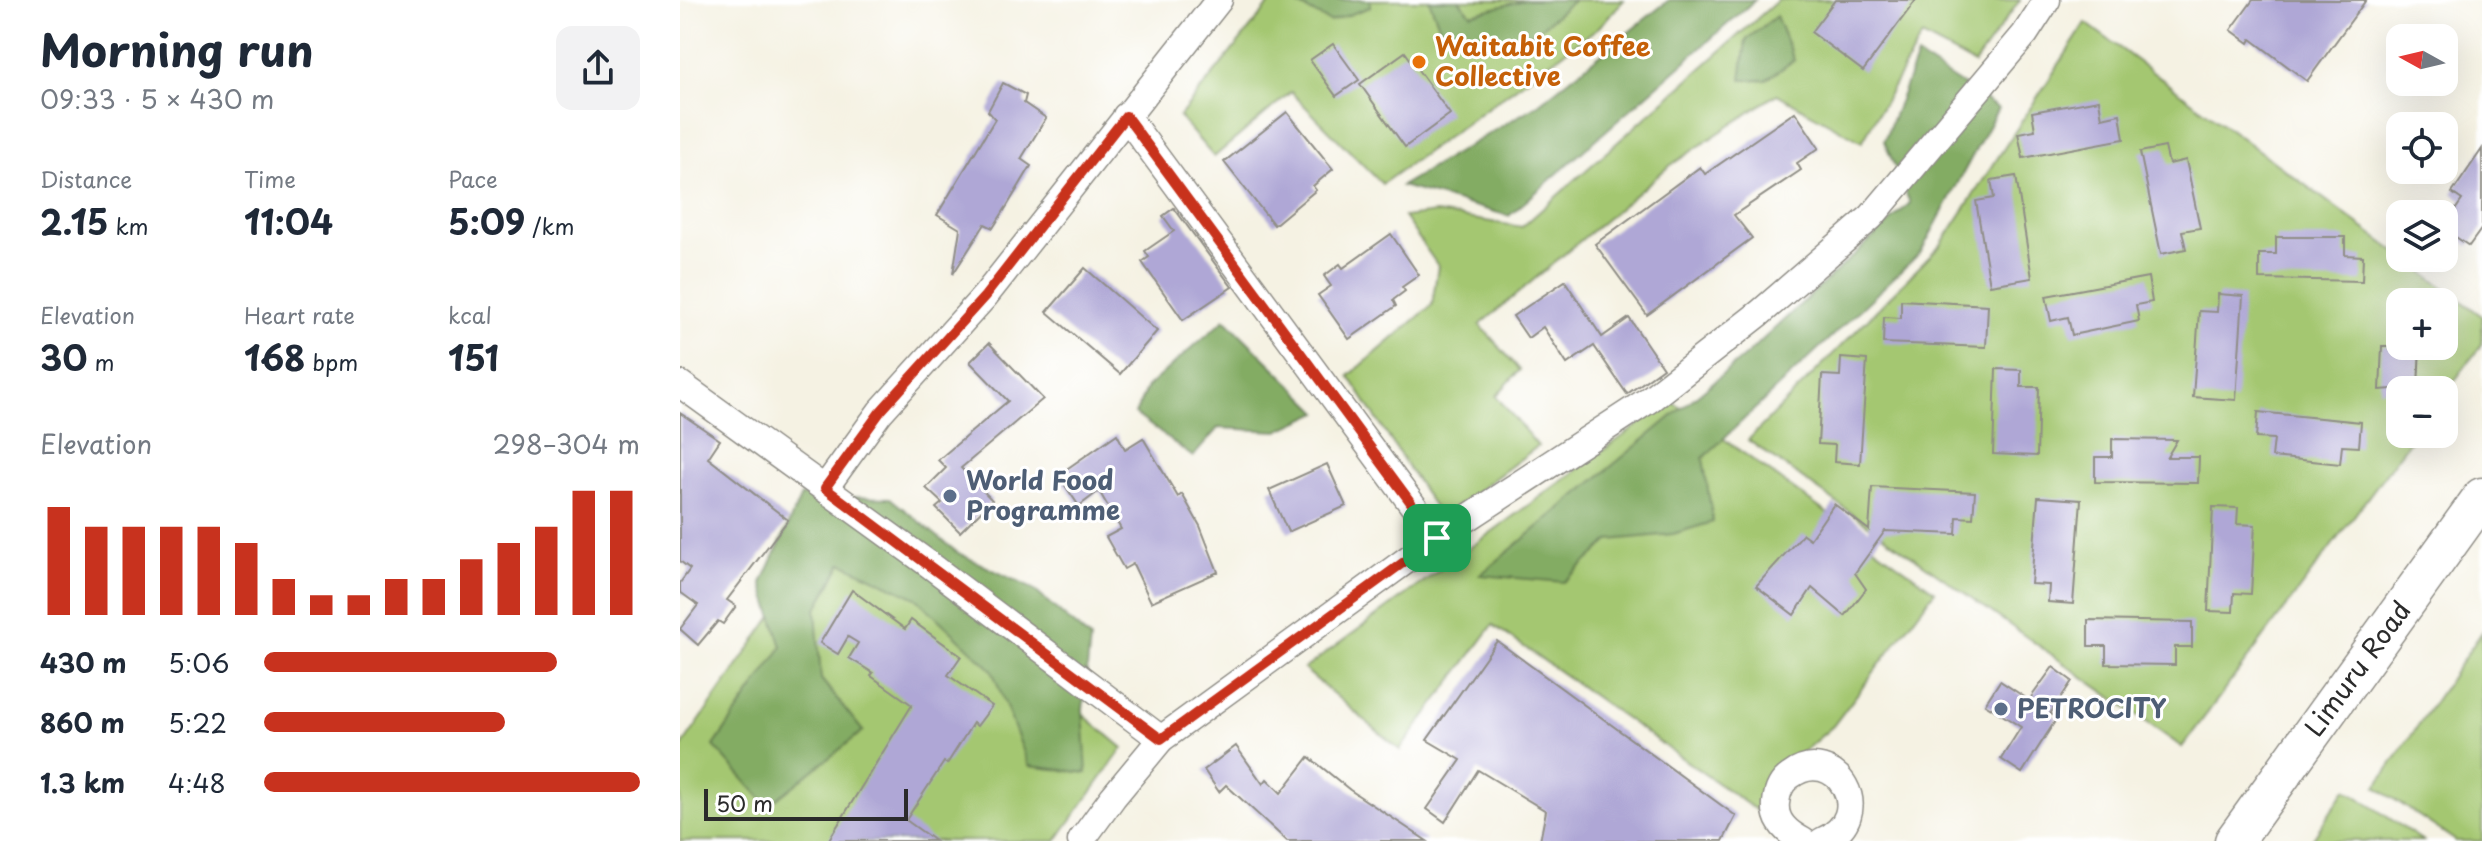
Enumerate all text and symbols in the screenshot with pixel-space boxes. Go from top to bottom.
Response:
text: Morning run [40,16,314,82]
north arrow [2386,24,2458,96]
map controls [2386,24,2458,448]
button: share [556,26,640,110]
place label: Waitabit Coffee Collective [1435,26,1651,95]
marker: Waitabit Coffee Collective [1410,53,1428,71]
text: 09:33 · 5 × 430 m [40,79,274,118]
button: locate [2386,112,2458,184]
text: Distance [40,162,132,195]
text: Time [244,162,296,195]
text: Pace [448,162,498,195]
text: 2.15 [40,195,108,247]
text: 11:04 [244,195,333,247]
text: 5:09 [448,195,525,247]
button: layers [2386,200,2458,272]
text: km [108,209,149,242]
text: /km [525,209,574,242]
button: + [2386,288,2458,360]
text: Elevation [40,298,135,331]
text: Heart rate [244,298,355,331]
text: kcal [448,298,492,331]
text: 30 [40,331,87,383]
text: 168 [244,331,305,383]
text: 151 [448,331,499,383]
text: m [87,345,115,378]
text: bpm [305,345,358,378]
button: − [2386,376,2458,448]
text: Elevation [40,424,152,463]
text: 298–304 m [493,424,640,463]
place label: World Food Programme [966,460,1120,529]
marker: World Food Programme [941,487,959,505]
pin [1403,504,1471,572]
icon: arrive [1415,516,1459,560]
street label: Limuru Road [2294,592,2419,744]
text: 430 m [40,643,127,682]
text: 5:06 [168,643,229,682]
place label: PETROCITY [2017,688,2166,727]
marker: PETROCITY [1992,700,2010,718]
text: 860 m [40,703,125,742]
text: 5:22 [168,703,227,742]
text: 1.3 km [40,763,125,802]
text: 4:48 [168,763,226,802]
scale bar [704,785,908,821]
text: 50 m [716,786,773,819]

